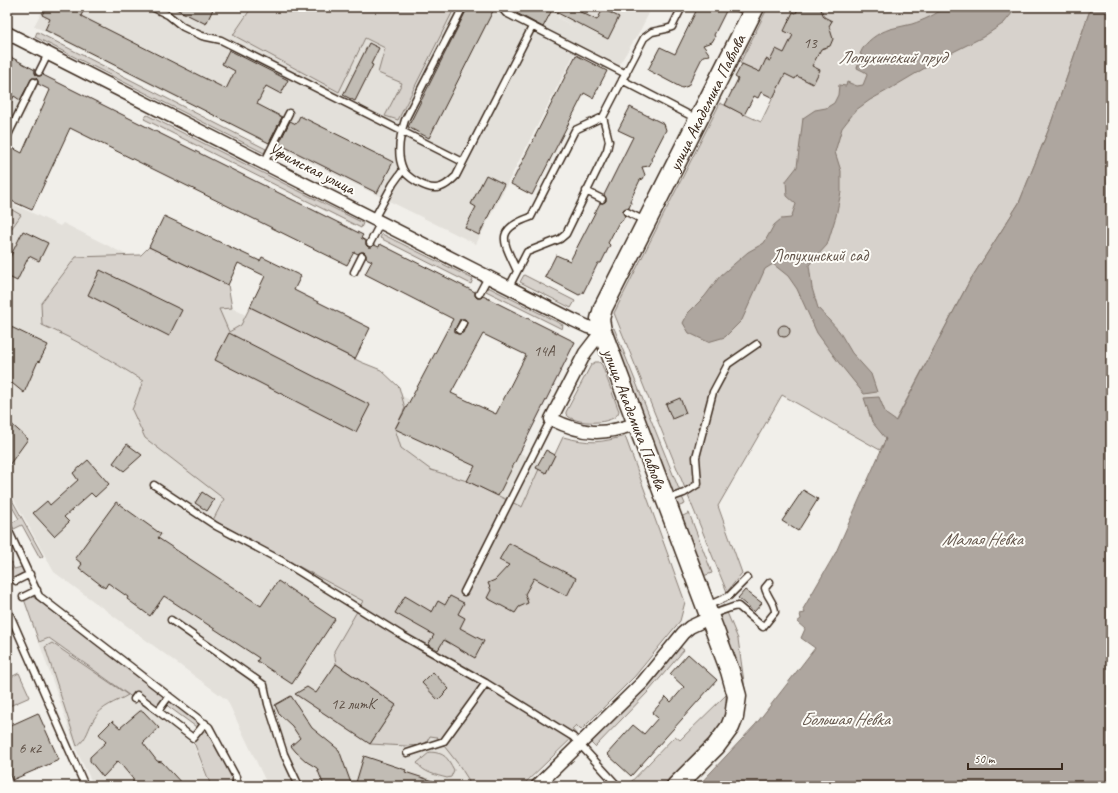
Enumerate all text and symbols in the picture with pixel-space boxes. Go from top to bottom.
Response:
street label: улица Академика Павлова [664,30,751,175]
house number: 13 [803,34,818,53]
water label: Лопухинский пруд [838,46,950,68]
street label: Уфимская улица [265,138,360,200]
park label: Лопухинский сад [772,245,869,266]
house number: 14А [533,342,556,361]
street label: улица Академика Павлова [598,345,672,494]
water label: Малая Невка [942,528,1024,550]
house number: 12 литК [331,695,379,714]
water label: Большая Невка [800,708,891,730]
house number: 6 к2 [19,739,43,758]
scale bar [968,745,1062,771]
text: 50 m [974,751,996,767]

